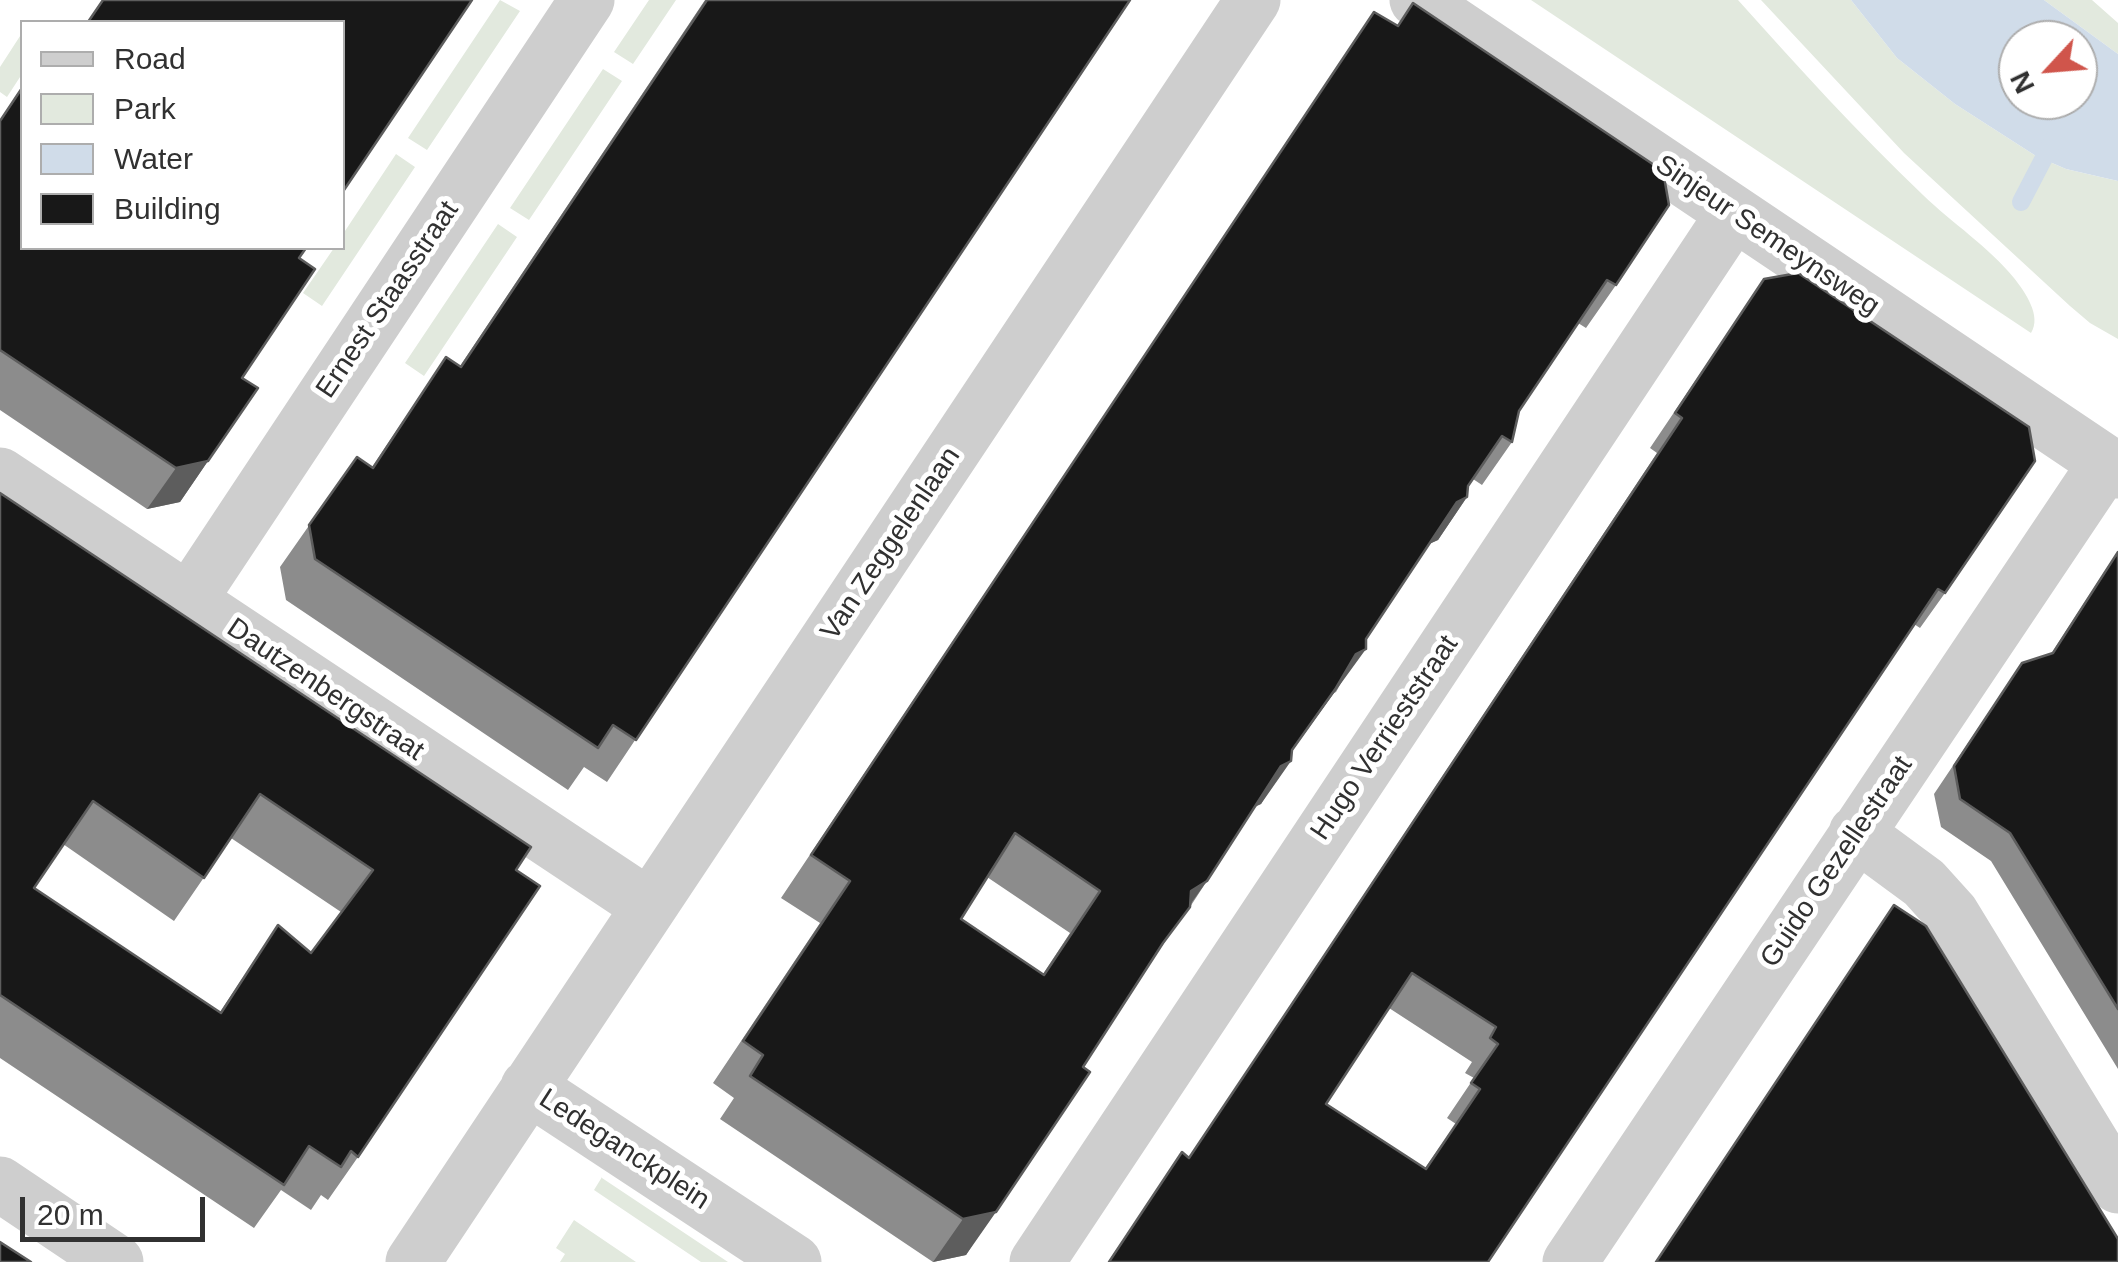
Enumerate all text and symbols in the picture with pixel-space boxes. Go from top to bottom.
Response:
legend [20,20,345,250]
north arrow [1998,20,2098,120]
text: Road [114,42,186,75]
text: N [2004,67,2041,98]
text: Park [114,92,176,125]
text: Water [114,142,193,175]
street label: Sinjeur Semeynsweg [1649,149,1885,323]
text: Building [114,192,221,225]
street label: Ernest Staasstraat [310,195,466,405]
street label: Van Zeggelenlaan [814,441,968,647]
street label: Dautzenbergstraat [220,612,430,768]
street label: Hugo Verrieststraat [1304,629,1466,847]
street label: Guido Gezellestraat [1754,750,1920,974]
street label: Ledeganckplein [533,1082,715,1218]
scale bar [25,1177,210,1239]
text: 20 m [37,1198,104,1231]

